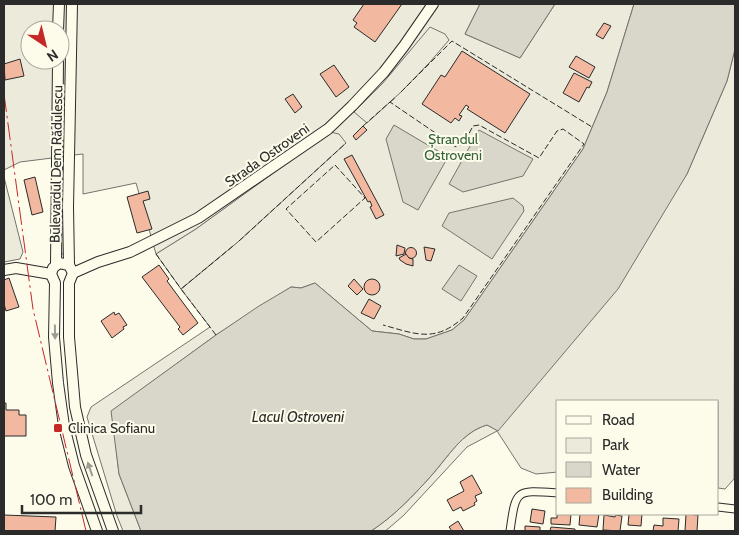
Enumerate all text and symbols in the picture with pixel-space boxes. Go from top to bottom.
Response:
north arrow [20,20,70,70]
text: N [43,45,62,66]
street label: Bulevardul Dem Rădulescu [46,85,66,243]
street label: Strada Ostroveni [221,119,313,191]
park label: Ștrandul Ostroveni [424,130,482,164]
one-way arrow [51,324,59,340]
legend [556,400,719,515]
water label: Lacul Ostroveni [252,408,345,426]
text: Road [602,411,635,429]
place label: Clinica Sofianu [68,419,155,437]
marker: Clinica Sofianu [52,422,64,434]
text: Park [602,436,629,454]
one-way arrow [86,461,94,476]
text: Water [602,461,640,479]
scale bar [22,482,141,514]
text: Building [602,486,653,504]
text: 100 m [30,491,72,509]

